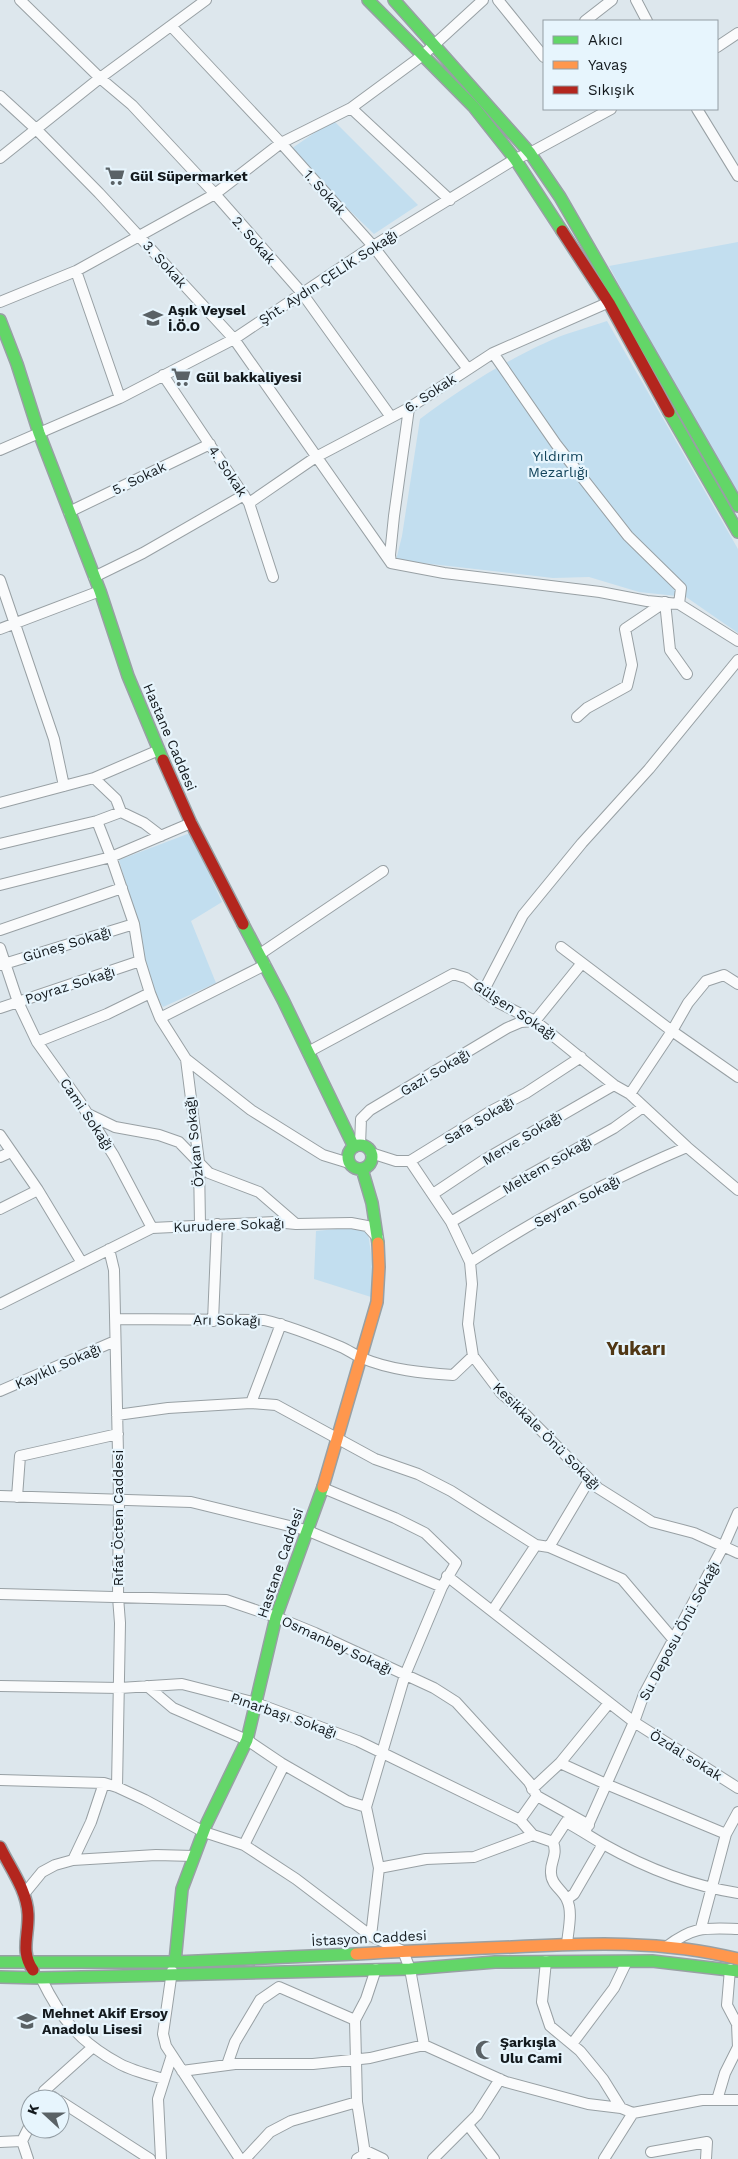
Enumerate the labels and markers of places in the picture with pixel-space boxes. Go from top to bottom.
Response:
supermarket icon: Gül Süpermarket [104,165,126,187]
place label: Gül Süpermarket [130,168,248,184]
place label: Aşık Veysel İ.Ö.O [168,302,246,334]
school or university icon: Aşık Veysel İ.Ö.O [142,307,164,329]
supermarket icon: Gül bakkaliyesi [170,366,192,388]
place label: Gül bakkaliyesi [196,369,302,385]
place label: Mehnet Akif Ersoy Anadolu Lisesi [42,2005,168,2037]
school or university icon: Mehnet Akif Ersoy Anadolu Lisesi [16,2010,38,2032]
place label: Şarkışla Ulu Cami [500,2034,562,2066]
mosque icon: Şarkışla Ulu Cami [474,2039,496,2061]

